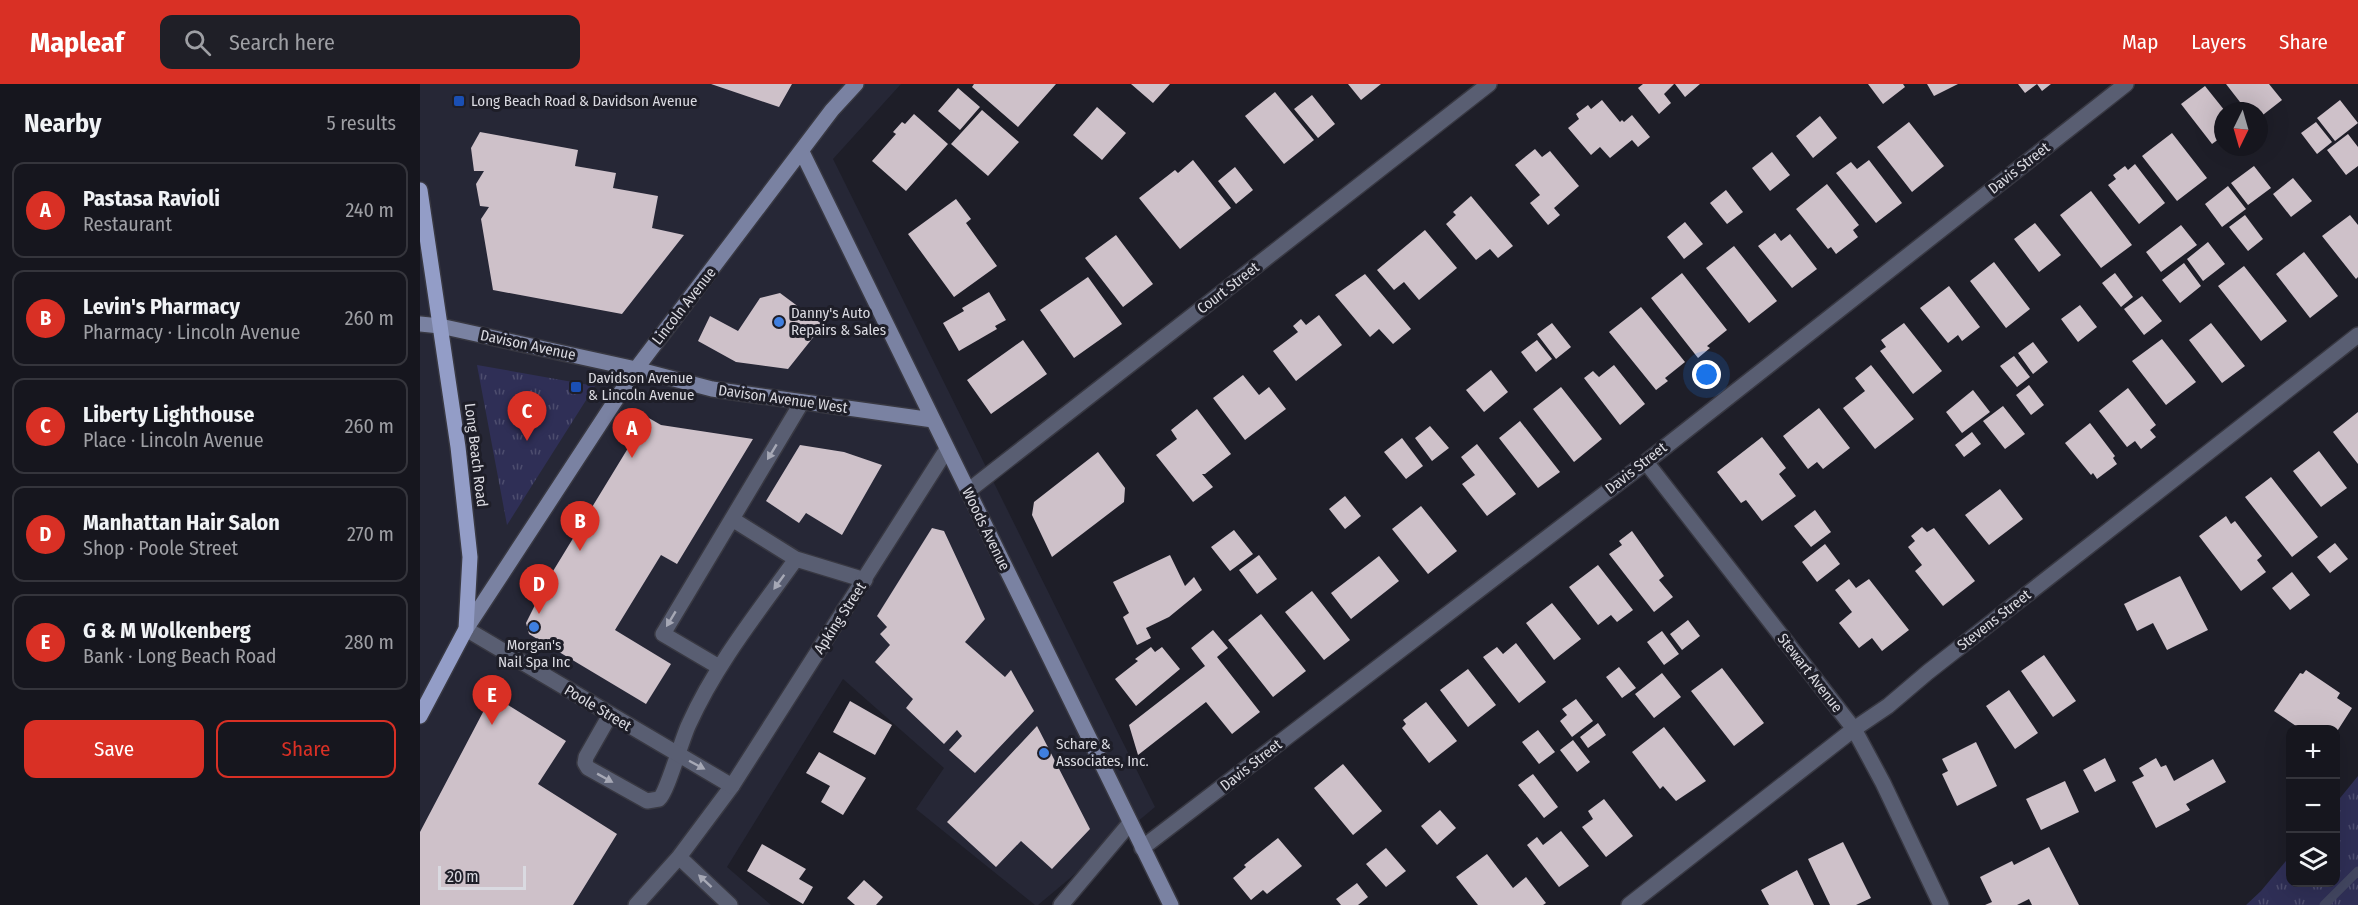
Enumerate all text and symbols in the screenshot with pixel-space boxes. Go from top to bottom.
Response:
search box [160,15,580,69]
text: Mapleaf [30,26,124,59]
icon: search [181,26,214,59]
text: Search here [229,29,335,56]
text: Map [2122,29,2158,55]
text: Layers [2191,29,2246,55]
text: Share [2279,29,2328,55]
place label: Long Beach Road & Davidson Avenue [471,92,697,110]
marker: Long Beach Road & Davidson Avenue [452,94,466,108]
north arrow [2214,102,2268,156]
text: Nearby [24,108,101,139]
text: 5 results [326,111,396,135]
street label: Davis Street [1985,138,2053,198]
text: Pastasa Ravioli [83,185,220,212]
text: A [40,198,51,222]
text: 240 m [345,198,394,222]
text: Restaurant [83,212,172,236]
street label: Court Street [1193,258,1263,318]
street label: Lincoln Avenue [648,264,720,348]
text: Levin's Pharmacy [83,293,240,320]
place label: Danny's Auto Repairs & Sales [791,304,886,339]
text: B [40,306,51,330]
text: 260 m [345,306,394,330]
marker: Danny's Auto Repairs & Sales [772,315,786,329]
text: Pharmacy · Lincoln Avenue [83,320,300,344]
street label: Davison Avenue [479,326,577,364]
your location [1692,360,1721,389]
place label: Davidson Avenue & Lincoln Avenue [588,369,694,404]
marker: Davidson Avenue & Lincoln Avenue [569,380,583,394]
street label: Davison Avenue West [717,381,849,417]
pin: C [508,392,546,441]
text: Liberty Lighthouse [83,401,254,428]
street label: Long Beach Road [461,402,491,508]
pin: A [612,408,652,458]
text: C [40,414,51,438]
text: 260 m [345,414,394,438]
text: Place · Lincoln Avenue [83,428,264,452]
street label: Davis Street [1602,438,1670,498]
one-way arrow [767,444,777,461]
street label: Woods Avenue [958,485,1014,573]
pin: B [560,502,600,551]
text: Manhattan Hair Salon [83,509,280,536]
text: D [40,522,51,546]
text: 270 m [347,522,394,546]
text: Shop · Poole Street [83,536,238,560]
pin: D [520,564,558,614]
one-way arrow [774,574,786,589]
street label: Apking Street [810,579,870,657]
street label: Stevens Street [1954,586,2034,654]
one-way arrow [666,611,677,627]
text: G & M Wolkenberg [83,617,251,644]
marker: Morgan's Nail Spa Inc [527,620,541,634]
text: E [41,630,50,654]
text: 280 m [345,630,394,654]
street label: Stewart Avenue [1774,630,1846,716]
place label: Morgan's Nail Spa Inc [498,636,571,671]
text: Bank · Long Beach Road [83,644,277,668]
pin: E [472,676,512,725]
street label: Poole Street [561,681,635,735]
button: Save [24,720,204,778]
button: Share [216,720,396,778]
map controls [2286,725,2340,887]
button: + [2286,725,2340,779]
place label: Schare & Associates, Inc. [1056,735,1149,770]
street label: Davis Street [1217,735,1285,795]
marker: Schare & Associates, Inc. [1037,746,1051,760]
one-way arrow [689,760,706,770]
one-way arrow [596,773,613,783]
button: − [2286,779,2340,833]
button: layers [2286,833,2340,887]
scale bar [438,863,526,890]
text: 20 m [447,867,478,886]
one-way arrow [697,874,712,888]

